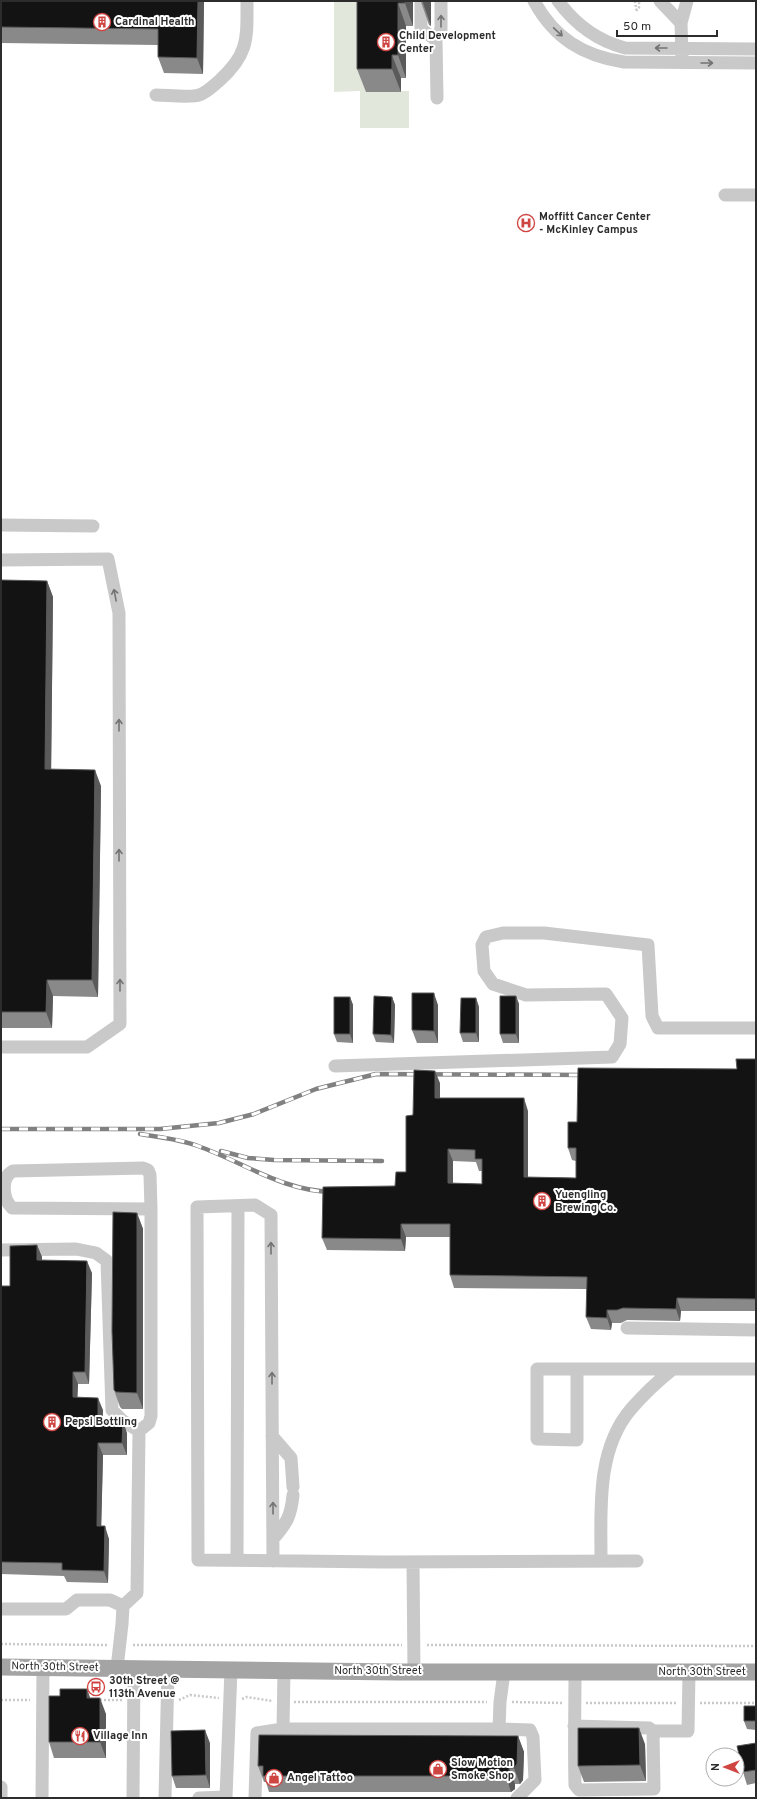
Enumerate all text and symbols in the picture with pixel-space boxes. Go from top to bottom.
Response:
building icon: Cardinal Health [92,12,112,32]
scale bar [617,12,717,38]
place label: Cardinal Health [115,15,195,29]
one-way arrow [437,15,445,28]
text: 50 m [623,19,651,35]
one-way arrow [552,27,563,36]
place label: Child Development Center [399,29,496,56]
building icon: Child Development Center [376,32,396,52]
one-way arrow [655,44,668,52]
one-way arrow [700,59,713,67]
place label: Moffitt Cancer Center - McKinley Campus [539,210,651,237]
hospital icon: Moffitt Cancer Center - McKinley Campus [516,213,536,233]
one-way arrow [111,589,119,602]
one-way arrow [115,719,123,732]
one-way arrow [115,849,123,862]
one-way arrow [116,979,124,992]
place label: Yuengling Brewing Co. [555,1188,616,1215]
building icon: Yuengling Brewing Co. [532,1191,552,1211]
one-way arrow [267,1242,275,1255]
one-way arrow [268,1372,276,1385]
building icon: Pepsi Bottling [42,1412,62,1432]
place label: Pepsi Bottling [65,1415,137,1429]
one-way arrow [269,1502,277,1515]
street label: North 30th Street [11,1659,99,1675]
street label: North 30th Street [334,1664,422,1678]
street label: North 30th Street [658,1665,746,1679]
place label: 30th Street @ 113th Avenue [109,1674,179,1701]
bus stop icon: 30th Street @ 113th Avenue [86,1677,106,1697]
restaurant icon: Village Inn [70,1726,90,1746]
place label: Village Inn [93,1729,148,1743]
north arrow [705,1747,745,1787]
place label: Slow Motion Smoke Shop [451,1756,514,1783]
shop icon: Slow Motion Smoke Shop [428,1759,448,1779]
text: N [709,1763,723,1771]
shop icon: Angel Tattoo [264,1768,284,1788]
place label: Angel Tattoo [287,1771,353,1785]

